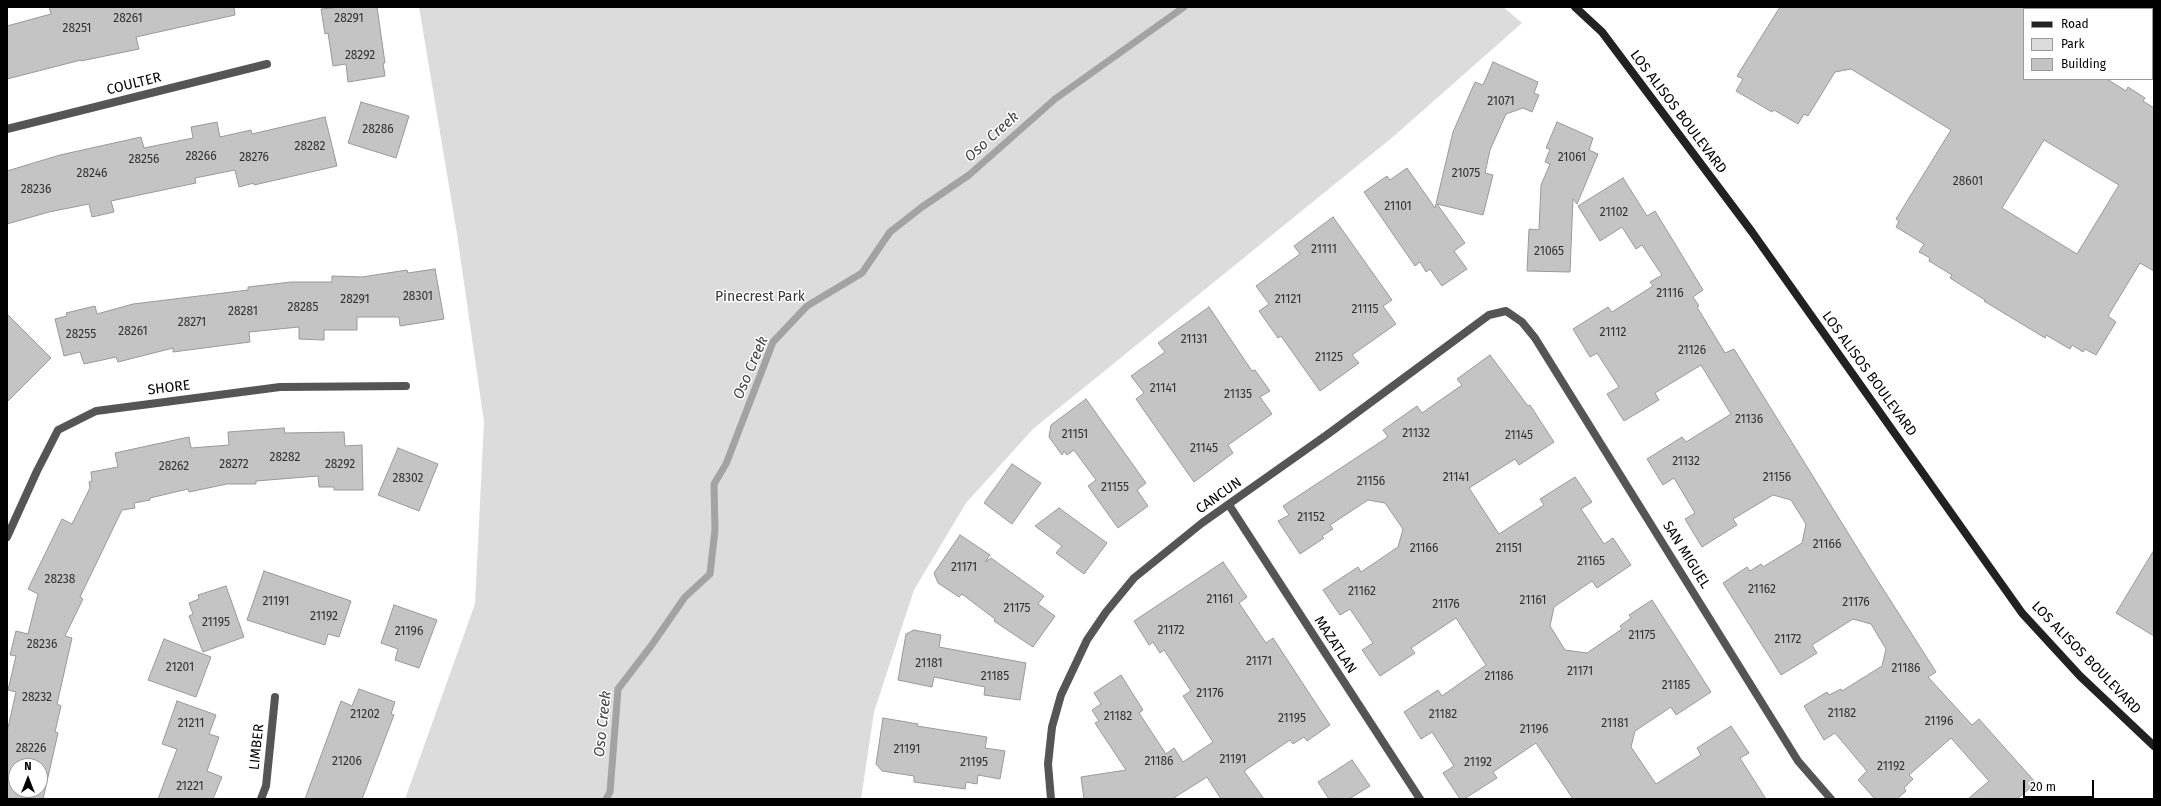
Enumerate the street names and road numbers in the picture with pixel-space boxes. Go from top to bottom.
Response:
street label: LOS ALISOS BOULEVARD [1626,47,1730,177]
street label: COULTER [105,69,163,99]
street label: LOS ALISOS BOULEVARD [1818,308,1920,440]
street label: SHORE [147,377,191,399]
street label: CANCUN [1193,474,1245,518]
street label: SAN MIGUEL [1659,518,1713,592]
street label: LOS ALISOS BOULEVARD [2028,598,2144,718]
street label: MAZATLAN [1310,613,1360,677]
street label: LIMBER [246,723,268,771]

